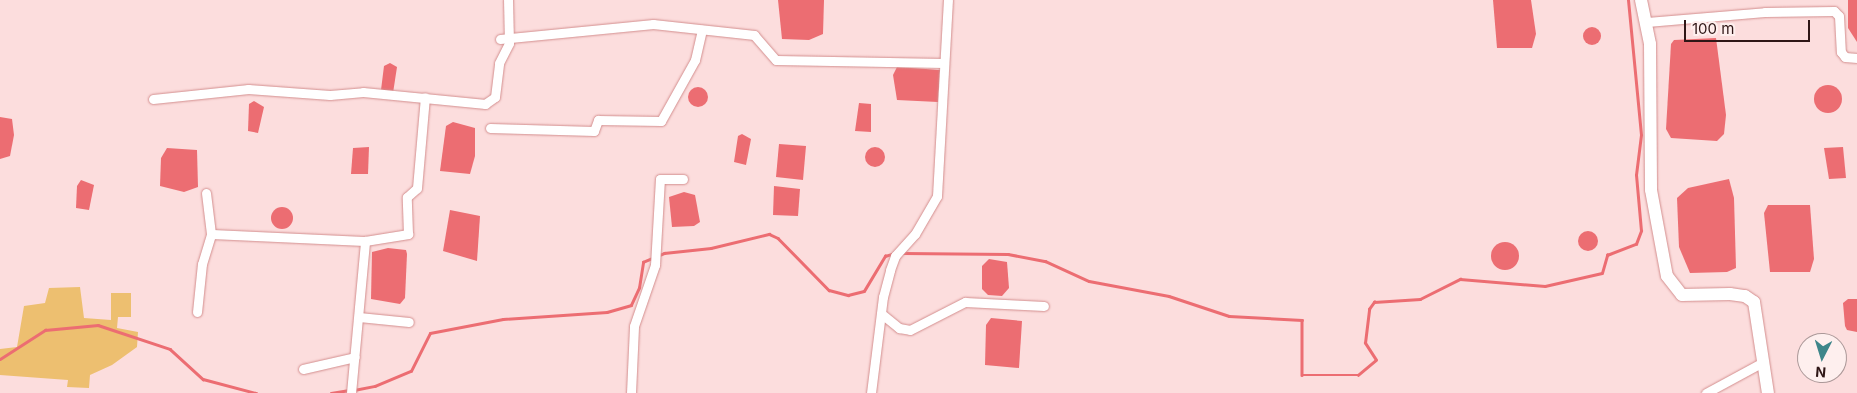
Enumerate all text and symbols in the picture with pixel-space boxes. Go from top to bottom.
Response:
scale bar [1687,10,1813,42]
text: 100 m [1692,19,1734,38]
north arrow [1797,333,1847,383]
text: N [1815,364,1827,381]

